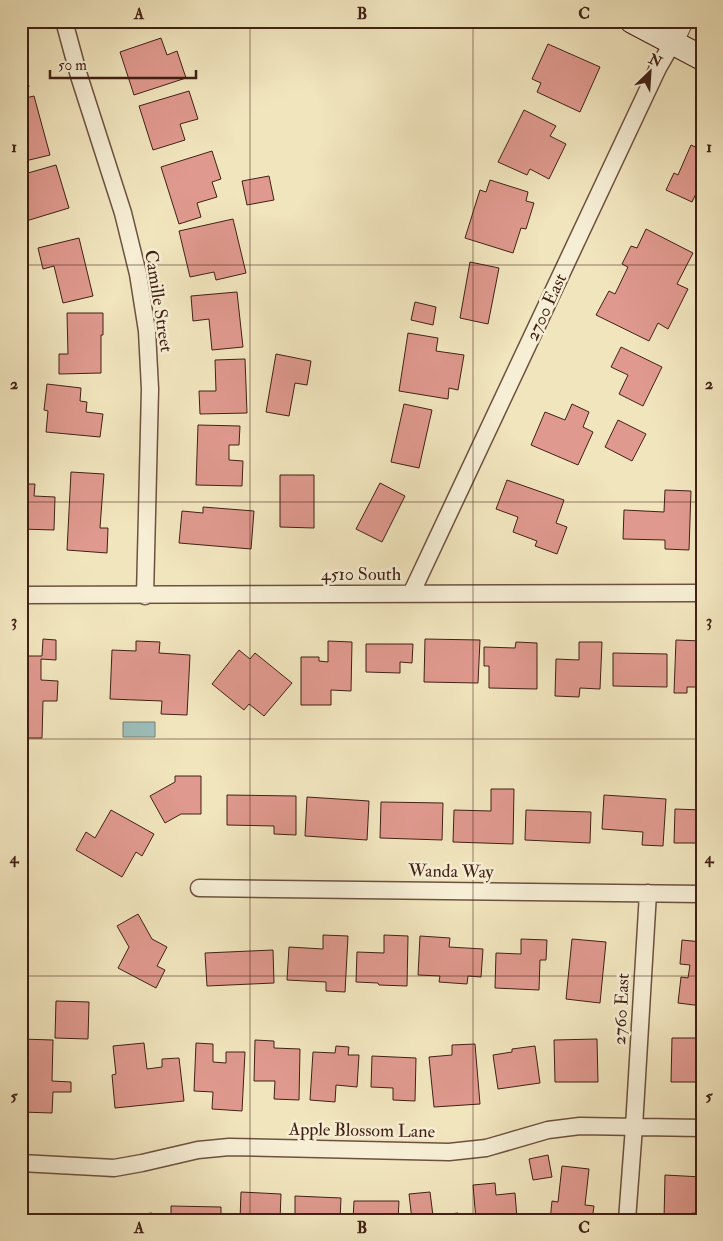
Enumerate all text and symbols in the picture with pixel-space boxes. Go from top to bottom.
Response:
text: A [133,4,145,24]
text: B [357,4,367,24]
text: C [578,4,590,24]
scale bar [50,48,196,80]
north arrow [626,48,676,98]
text: N [645,50,665,71]
text: 50 m [58,56,87,75]
text: 1 [11,137,17,157]
text: 1 [706,137,712,157]
street label: Camille Street [139,248,178,354]
street label: 2700 East [521,270,572,345]
text: 2 [10,374,18,394]
text: 2 [705,374,713,394]
street label: 4510 South [321,563,402,586]
text: 3 [11,611,17,631]
text: 3 [706,611,712,631]
text: 4 [9,848,20,868]
text: 4 [704,848,715,868]
street label: Wanda Way [407,859,495,884]
street label: 2760 East [608,972,635,1045]
text: 5 [10,1086,18,1106]
text: 5 [705,1086,713,1106]
street label: Apple Blossom Lane [288,1118,436,1143]
text: A [133,1218,145,1238]
text: B [357,1218,367,1238]
text: C [578,1218,590,1238]

